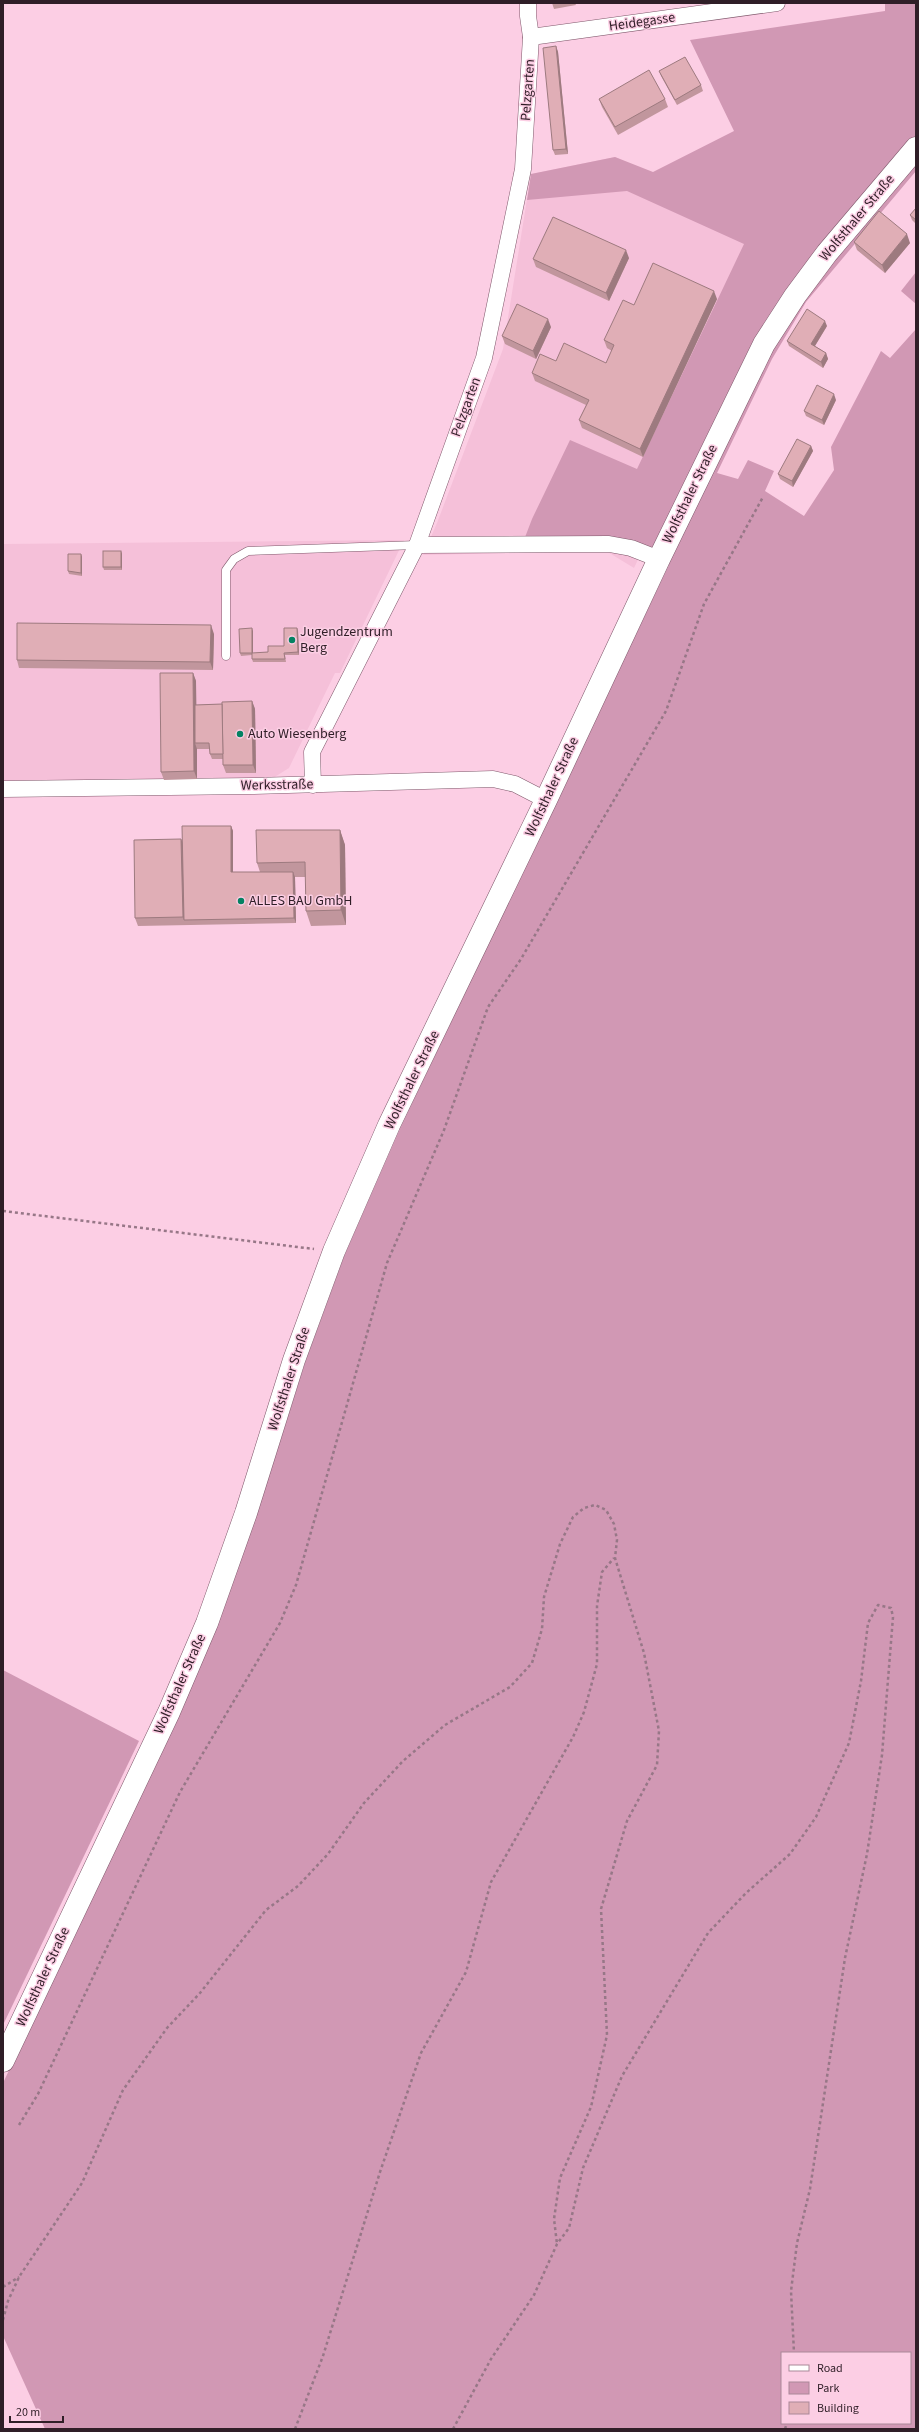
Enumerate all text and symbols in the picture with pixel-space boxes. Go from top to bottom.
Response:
street label: Heidegasse [608,7,676,37]
street label: Pelzgarten [516,58,540,122]
street label: Wolfsthaler Straße [815,170,899,266]
street label: Pelzgarten [446,375,486,439]
street label: Wolfsthaler Straße [657,441,723,547]
place label: Jugendzentrum Berg [300,622,393,658]
marker: Jugendzentrum Berg [287,635,297,645]
place label: Auto Wiesenberg [248,724,346,744]
marker: Auto Wiesenberg [235,729,245,739]
street label: Wolfsthaler Straße [520,734,584,840]
street label: Werksstraße [241,774,313,796]
place label: ALLES BAU GmbH [249,891,352,911]
marker: ALLES BAU GmbH [236,896,246,906]
street label: Wolfsthaler Straße [379,1027,445,1133]
street label: Wolfsthaler Straße [263,1325,315,1433]
street label: Wolfsthaler Straße [149,1631,211,1737]
street label: Wolfsthaler Straße [11,1924,75,2030]
legend [781,2352,911,2424]
text: Road [817,2360,843,2377]
text: Park [817,2380,839,2397]
scale bar [10,2398,63,2424]
text: Building [817,2400,859,2417]
text: 20 m [16,2404,40,2421]

